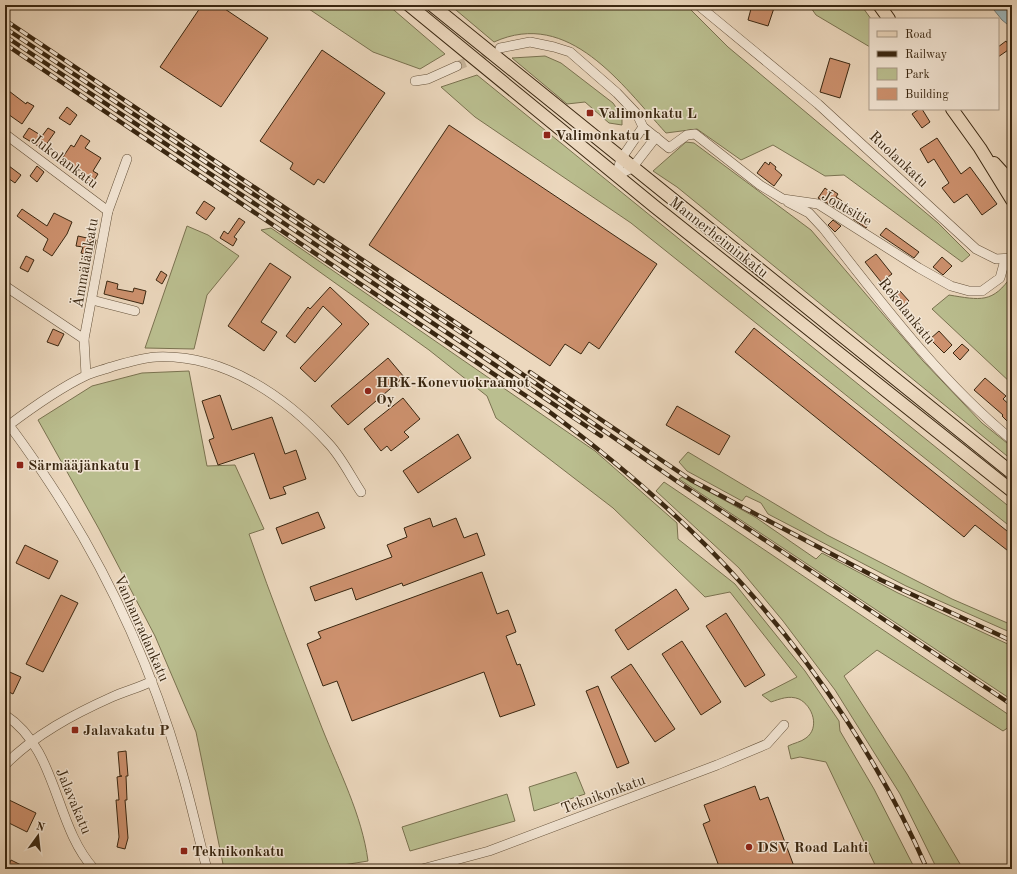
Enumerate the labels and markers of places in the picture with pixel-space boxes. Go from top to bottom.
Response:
place label: Valimonkatu L [598,107,697,122]
marker: Valimonkatu L [585,108,595,118]
place label: Valimonkatu I [555,129,650,144]
marker: Valimonkatu I [542,130,552,140]
place label: HRK-Konevuokraamot Oy [376,376,530,408]
marker: HRK-Konevuokraamot Oy [363,386,373,396]
place label: Särmääjänkatu I [28,459,140,474]
marker: Särmääjänkatu I [15,460,25,470]
place label: Jalavakatu P [83,724,170,739]
marker: Jalavakatu P [70,725,80,735]
place label: DSV Road Lahti [757,841,868,856]
marker: DSV Road Lahti [744,842,754,852]
place label: Teknikonkatu [192,845,284,860]
marker: Teknikonkatu [179,846,189,856]

